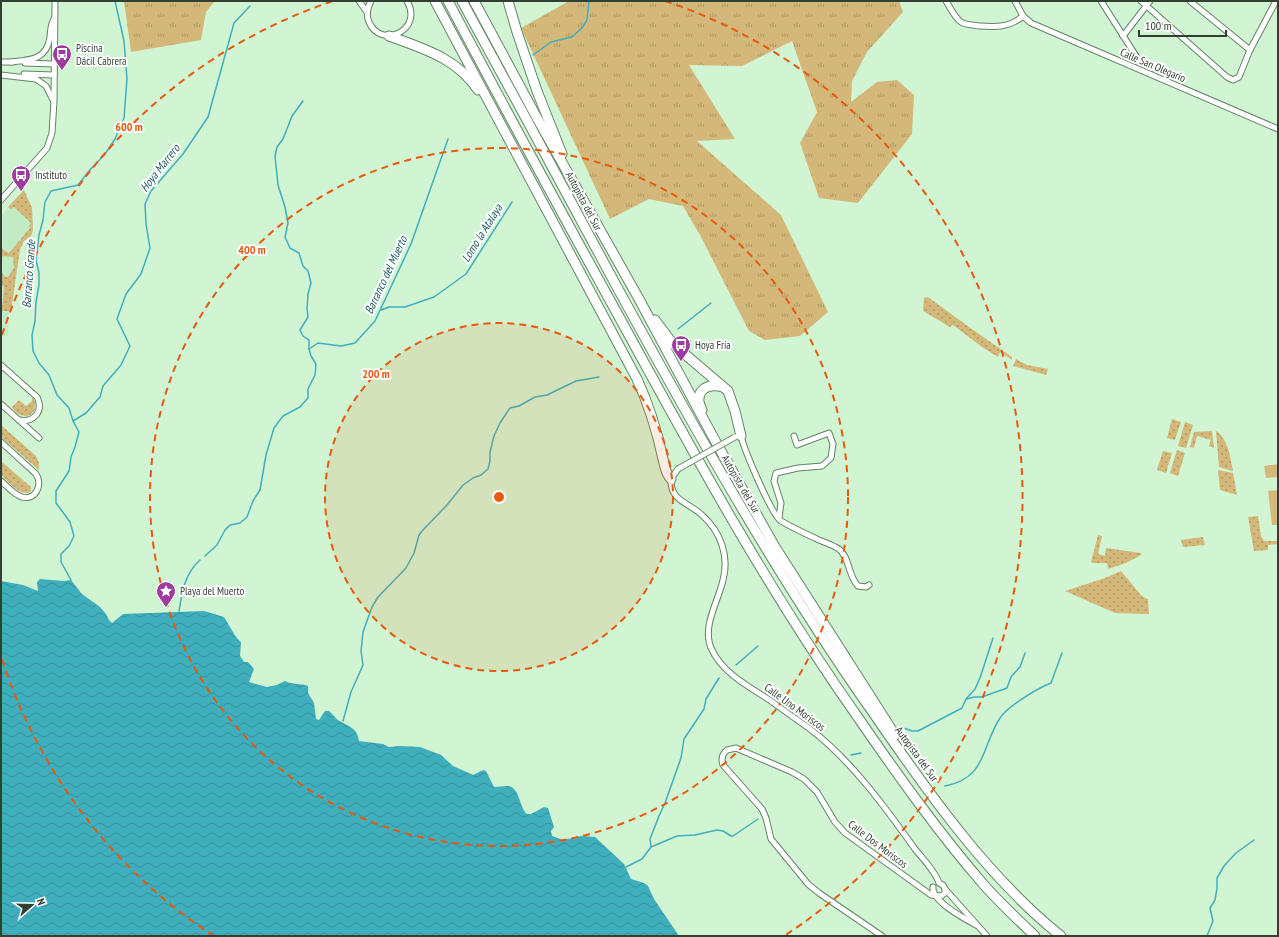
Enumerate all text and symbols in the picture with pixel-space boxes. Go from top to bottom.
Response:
scale bar [1139,12,1226,38]
text: 100 m [1145,18,1172,33]
place label: Piscina Dácil Cabrera [76,41,126,68]
bus stop icon: Piscina Dácil Cabrera [51,43,73,71]
street label: Calle San Olegario [1118,45,1188,85]
text: 600 m [115,119,143,134]
water label: Hoya Marrero [137,140,183,194]
bus stop icon: Instituto [10,164,32,192]
place label: Instituto [35,168,67,182]
street label: Autopista del Sur [563,169,605,233]
water label: Lomo la Atalaya [458,200,506,264]
water label: Barranco del Muerto [361,233,410,316]
water label: Barranco Grande [19,238,38,309]
text: 400 m [238,242,266,257]
bus stop icon: Hoya Fría [670,334,692,362]
place label: Hoya Fría [695,338,731,352]
text: 200 m [362,366,390,381]
street label: Autopista del Sur [719,452,763,516]
centre of rings [492,490,506,504]
place icon: Playa del Muerto [155,580,177,608]
place label: Playa del Muerto [180,584,245,598]
street label: Calle Uno Moriscos [762,680,828,734]
street label: Autopista del Sur [892,724,942,784]
street label: Calle Dos Moriscos [845,817,911,871]
north arrow [12,885,52,925]
text: N [34,896,49,907]

